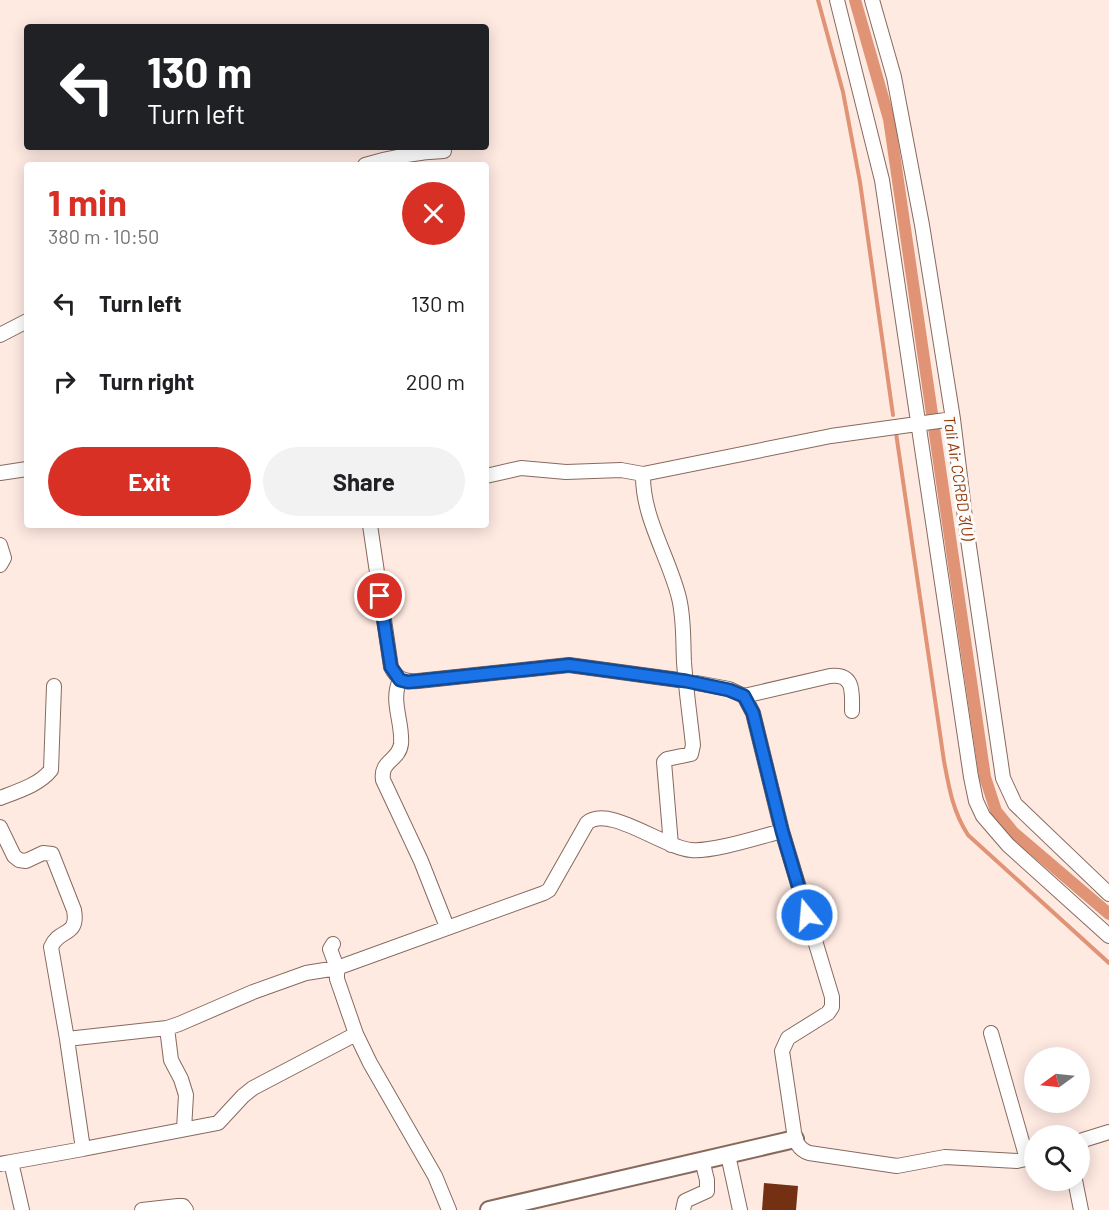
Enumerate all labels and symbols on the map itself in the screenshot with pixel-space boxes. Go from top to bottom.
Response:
water label: Tali Air CCRBD 3(U) [940,414,979,543]
pin [354,570,405,621]
position arrow [775,883,839,947]
north arrow [1024,1047,1090,1113]

